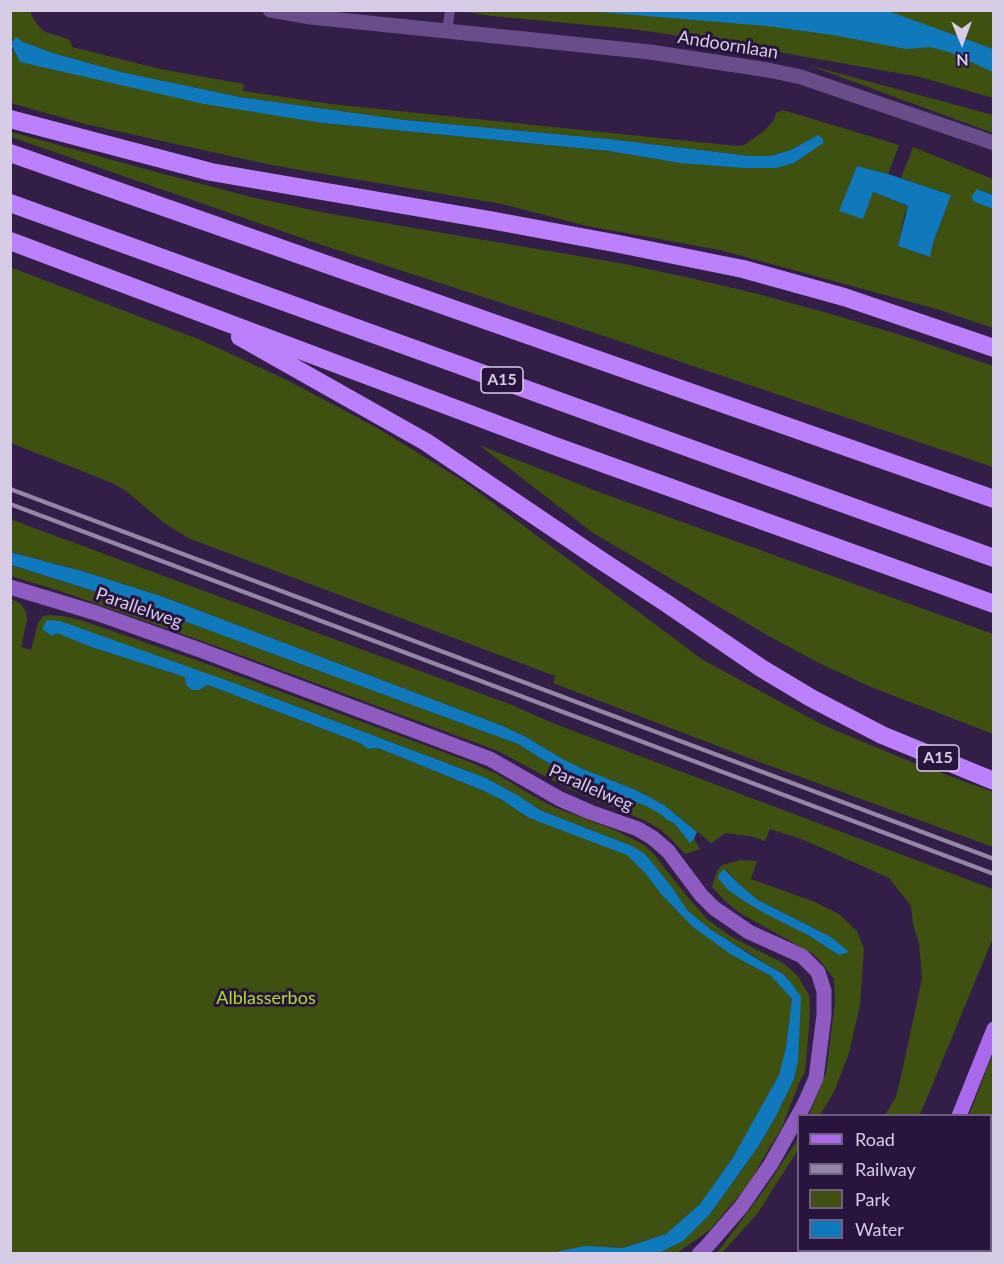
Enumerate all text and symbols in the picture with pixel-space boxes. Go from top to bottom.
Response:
north arrow [932,12,992,72]
street label: Andoornlaan [676,26,780,64]
text: N [956,51,969,70]
road number: A15 [481,367,523,393]
street label: Parallelweg [93,583,185,633]
road number: A15 [917,745,959,771]
street label: Parallelweg [546,760,636,816]
park label: Alblasserbos [216,987,316,1009]
legend [797,1114,992,1252]
text: Road [855,1128,895,1150]
text: Railway [855,1158,916,1180]
text: Park [855,1188,890,1210]
text: Water [855,1218,904,1240]

